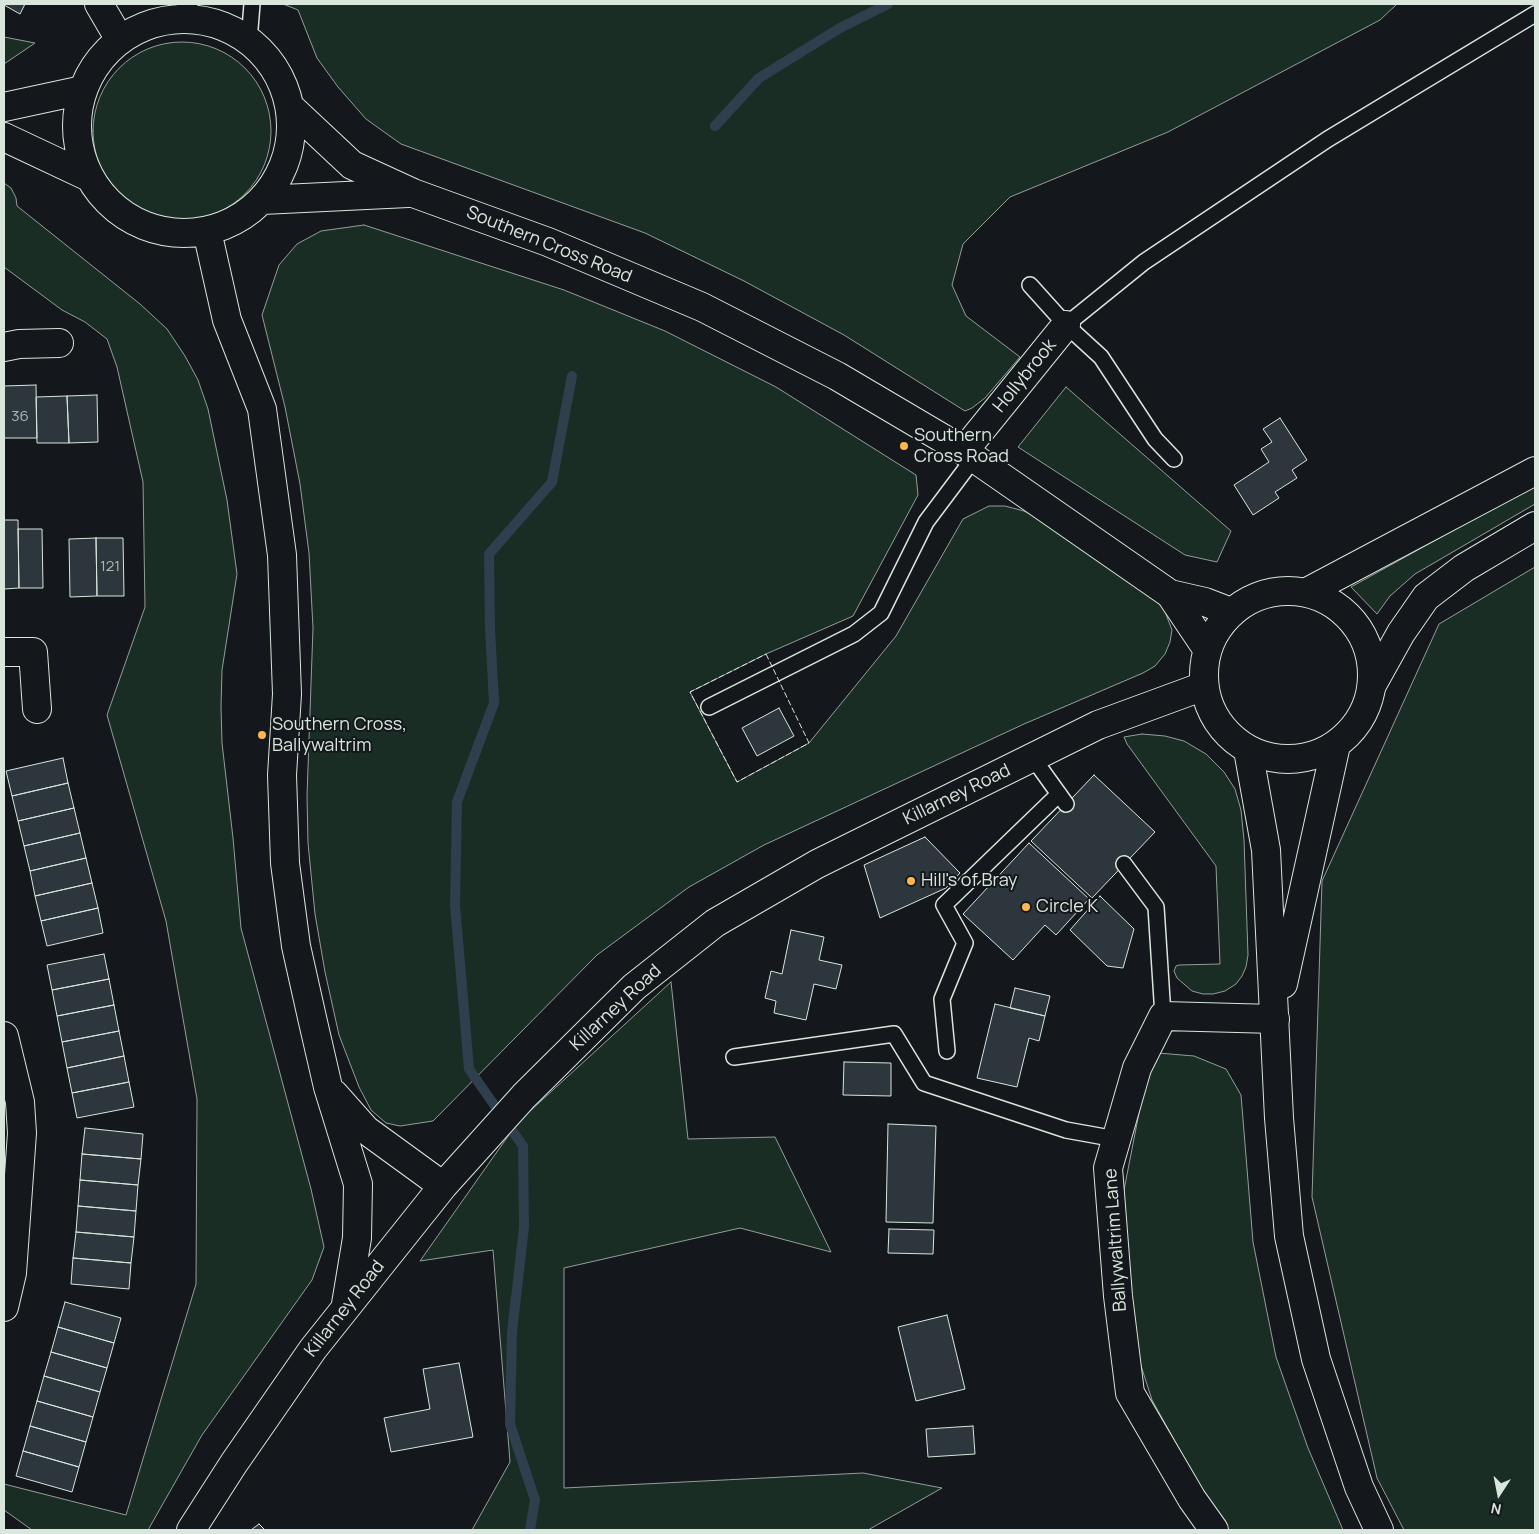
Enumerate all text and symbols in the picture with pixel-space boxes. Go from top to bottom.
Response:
street label: Southern Cross Road [463,202,635,288]
street label: Hollybrook [989,335,1061,417]
house number: 36 [11,408,29,426]
place label: Southern Cross Road [914,425,1009,468]
marker: Southern Cross Road [898,440,910,452]
house number: 121 [100,558,120,576]
place label: Southern Cross, Ballywaltrim [272,714,407,756]
marker: Southern Cross, Ballywaltrim [256,729,268,741]
street label: Killarney Road [900,760,1014,830]
place label: Hill's of Bray [921,870,1018,892]
marker: Hill's of Bray [905,875,917,887]
place label: Circle K [1036,896,1098,918]
marker: Circle K [1020,901,1032,913]
street label: Killarney Road [566,960,666,1056]
street label: Ballywaltrim Lane [1100,1168,1132,1312]
street label: Killarney Road [301,1256,389,1362]
north arrow [1474,1469,1524,1519]
text: N [1489,1499,1503,1520]

